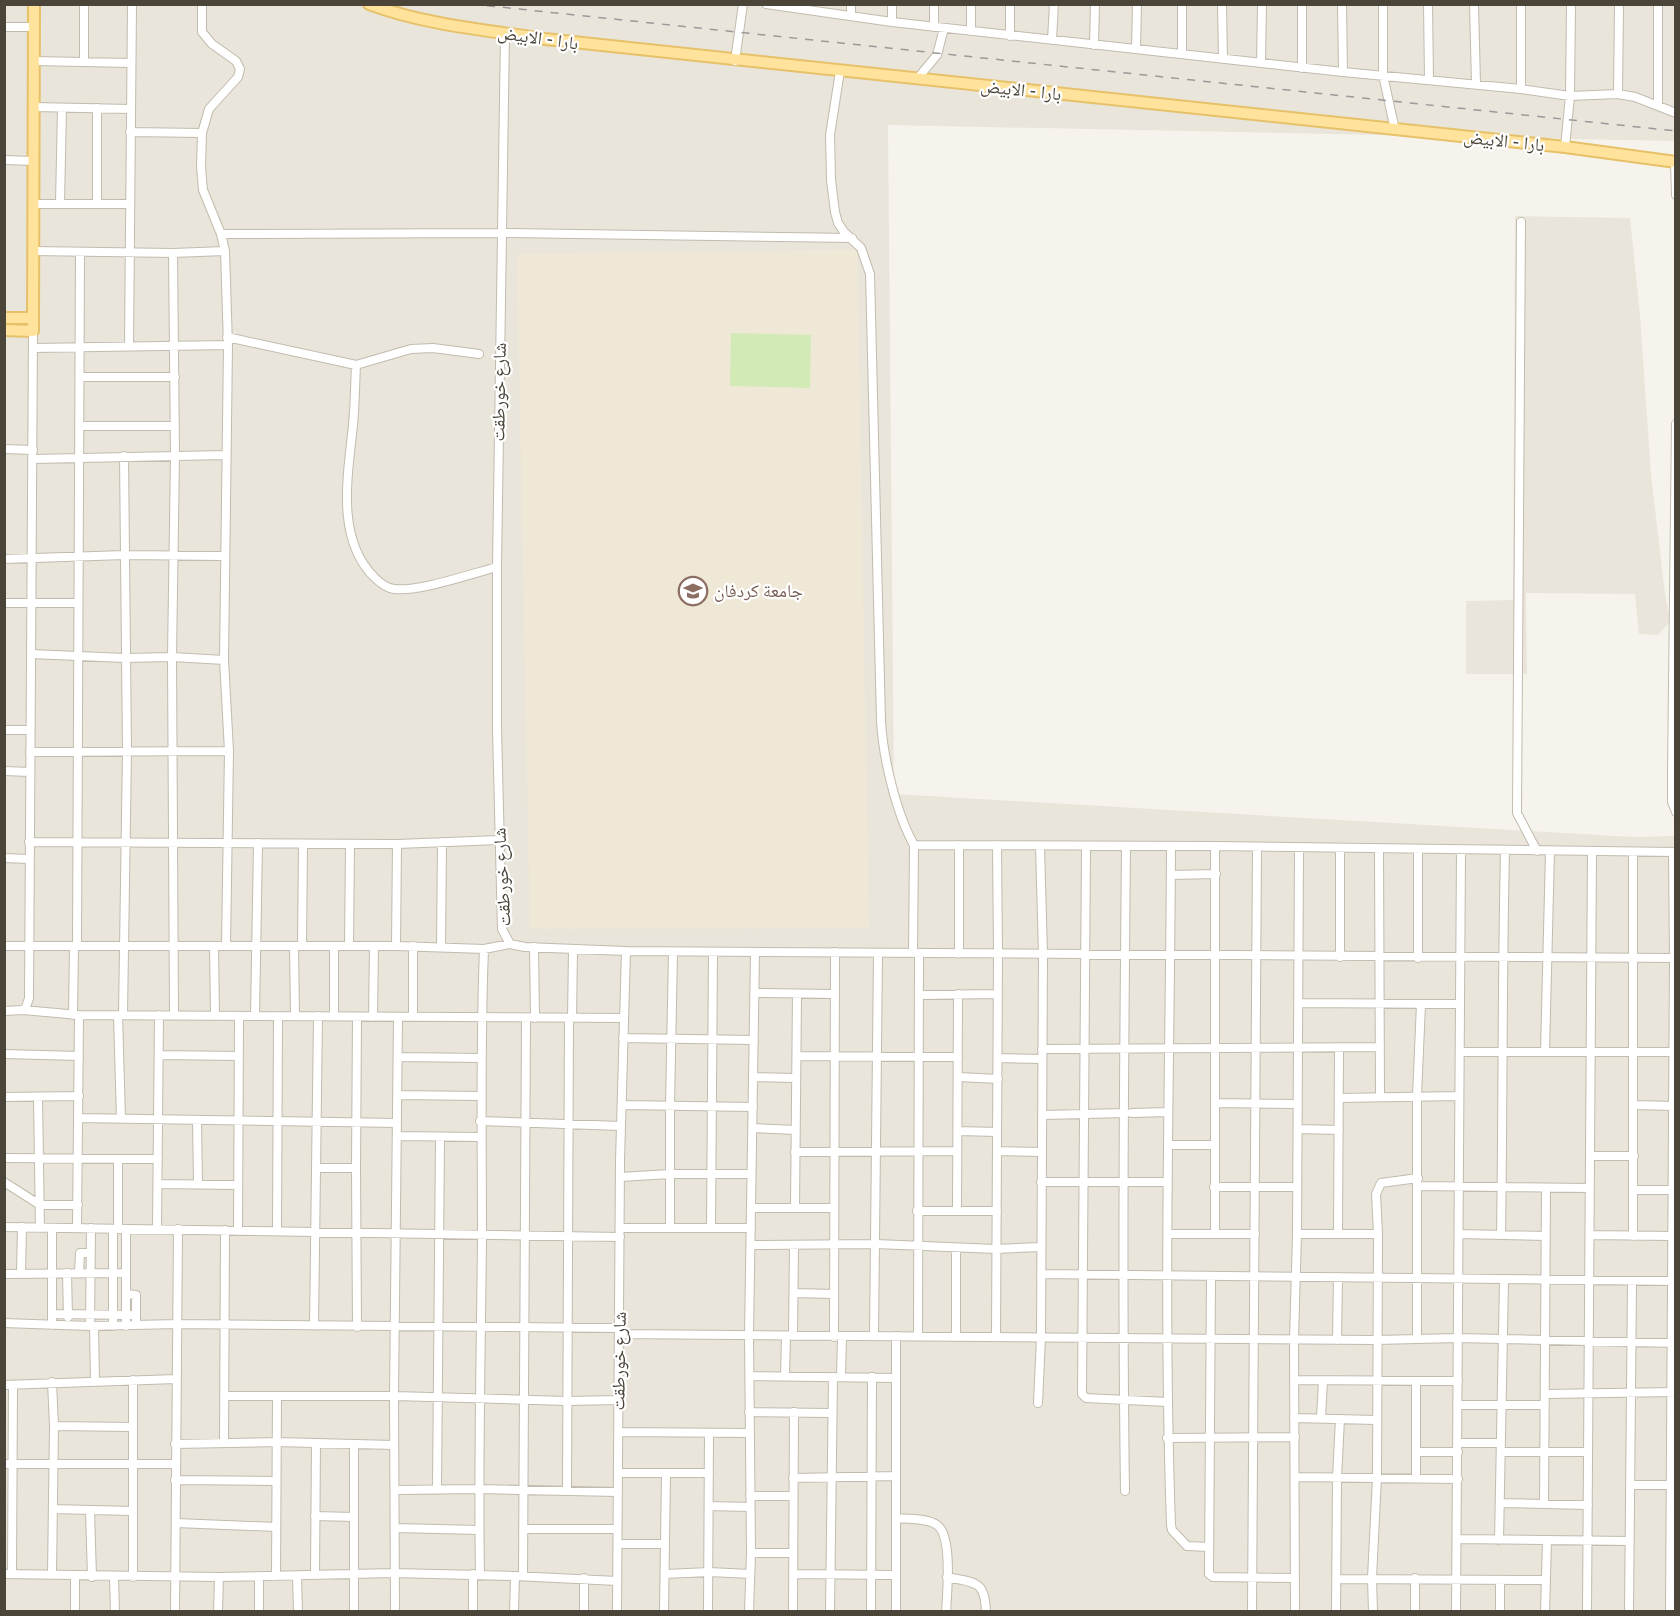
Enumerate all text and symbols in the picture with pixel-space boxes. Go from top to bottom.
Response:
street label: بارا - الابيض [496,20,580,55]
street label: بارا - الابيض [979,74,1063,105]
street label: بارا - الابيض [1462,125,1546,156]
street label: شارع خورطقت [486,342,511,442]
school or university icon: جامعة كردفان [677,575,709,607]
place label: جامعة كردفان [714,579,803,602]
street label: شارع خورطقت [487,827,516,927]
street label: شارع خورطقت [606,1311,631,1411]

